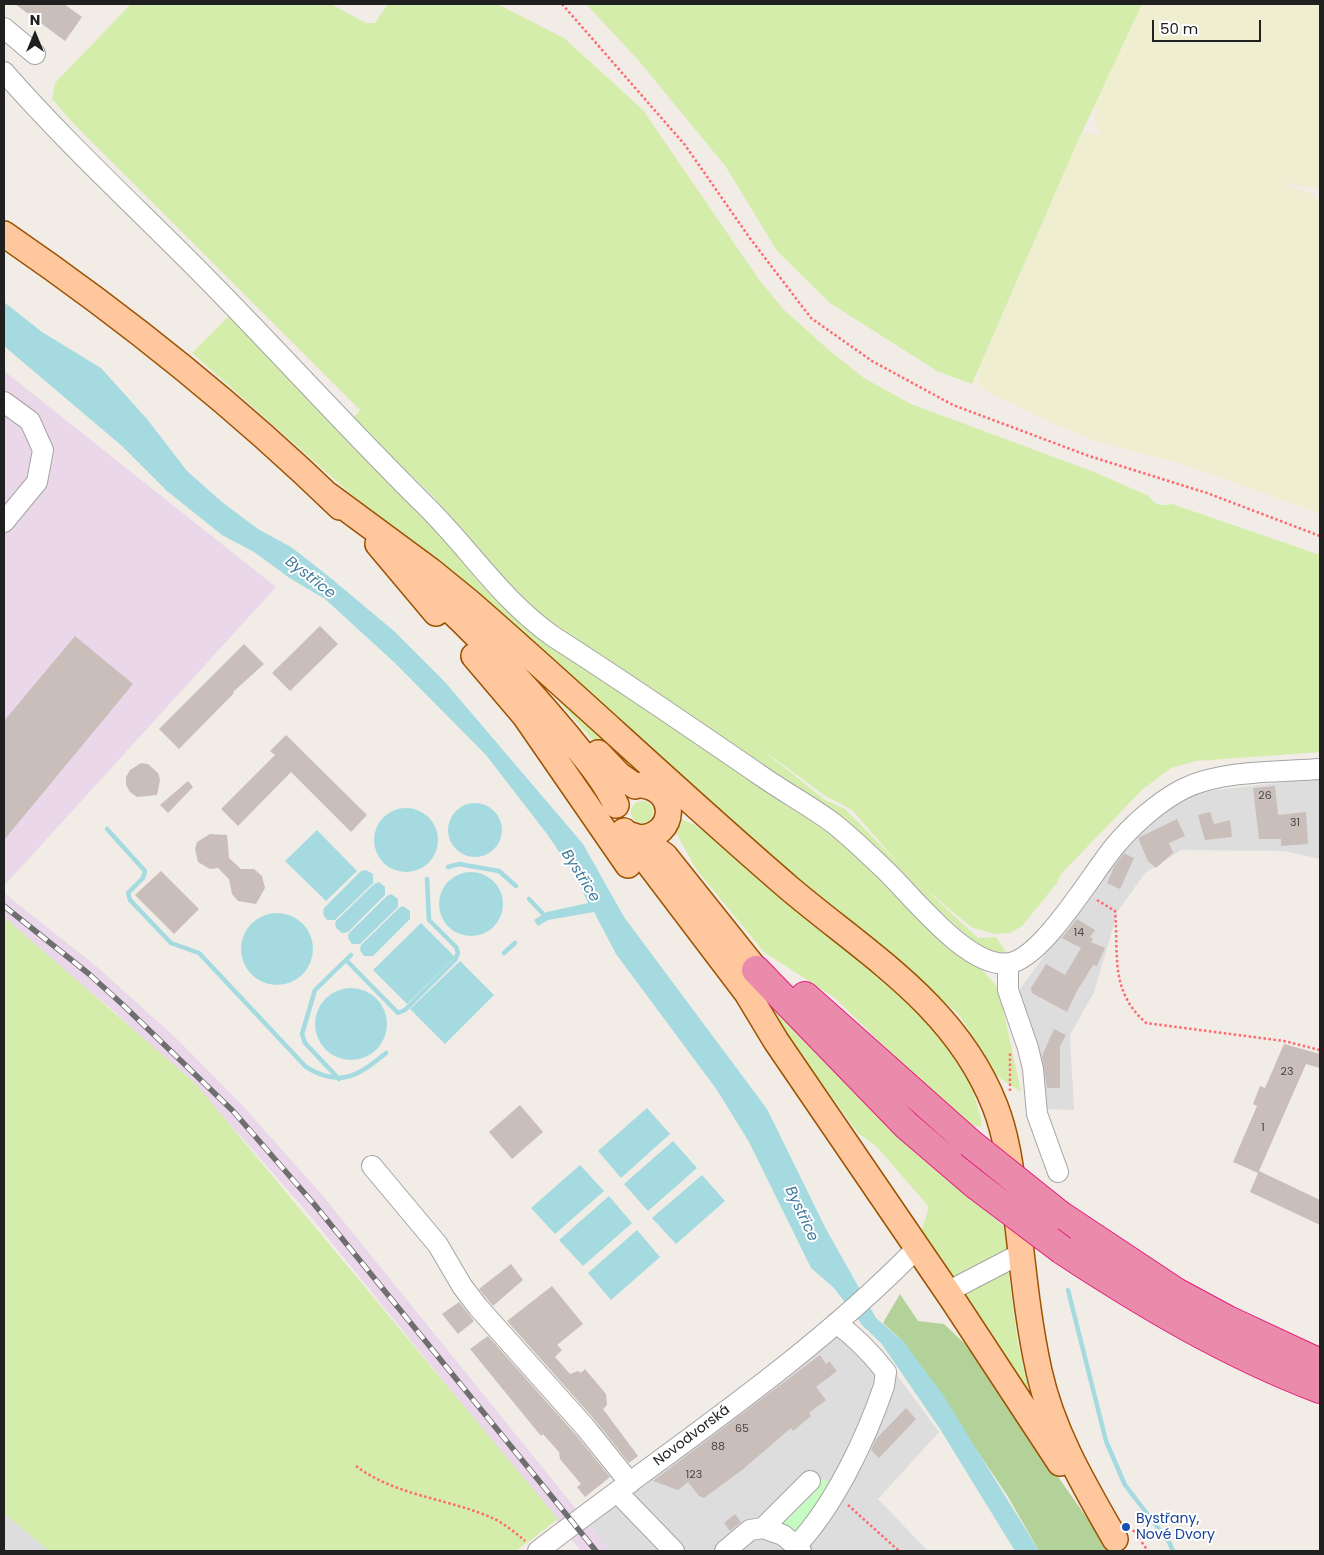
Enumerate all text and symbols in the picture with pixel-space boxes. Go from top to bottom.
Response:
north arrow [10,10,60,60]
text: N [30,10,40,30]
scale bar [1154,10,1263,42]
text: 50 m [1160,18,1198,39]
water label: Bystřice [281,553,339,603]
house number: 26 [1258,789,1272,803]
house number: 31 [1290,816,1300,830]
water label: Bystřice [557,846,603,906]
house number: 14 [1074,926,1084,940]
house number: 23 [1281,1065,1293,1079]
house number: 1 [1261,1121,1265,1135]
water label: Bystřice [780,1184,822,1244]
street label: Novodvorská [651,1402,733,1470]
house number: 65 [735,1422,749,1436]
house number: 88 [711,1440,725,1454]
house number: 123 [686,1468,702,1482]
place label: Bystřany, Nové Dvory [1136,1511,1215,1544]
marker: Bystřany, Nové Dvory [1120,1521,1132,1533]

